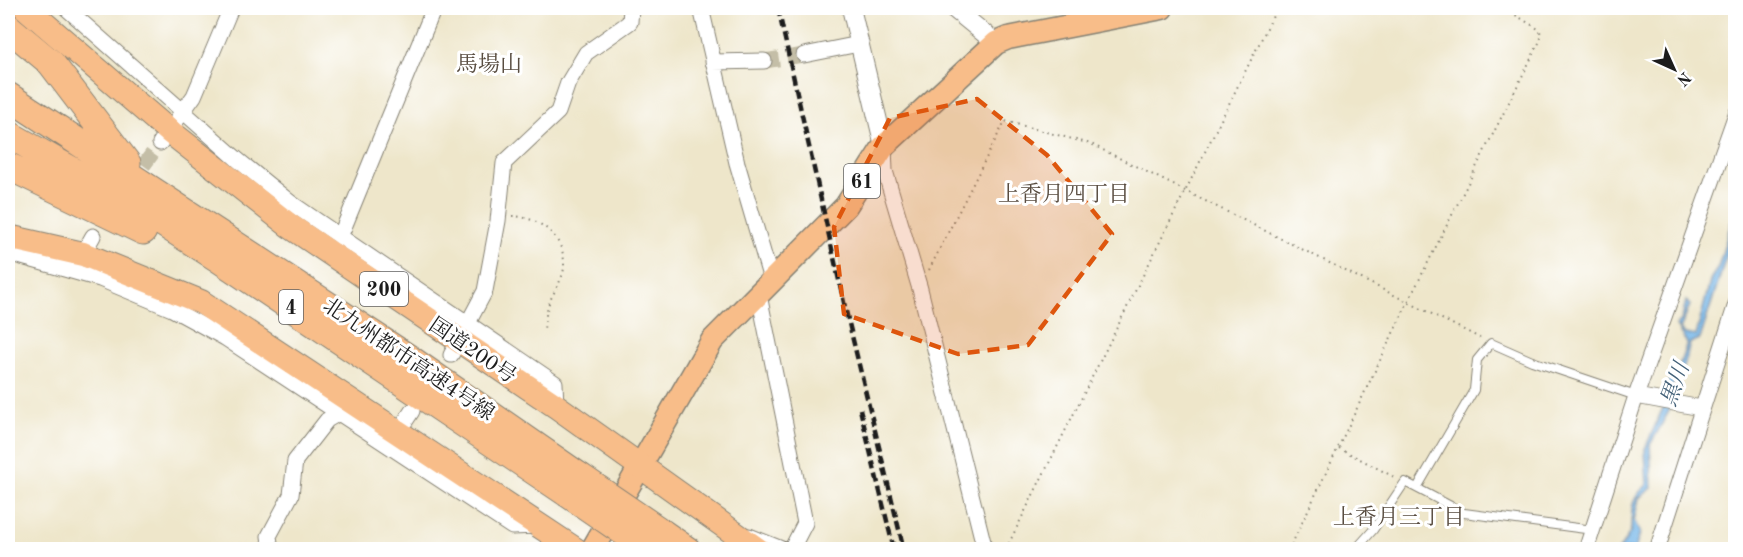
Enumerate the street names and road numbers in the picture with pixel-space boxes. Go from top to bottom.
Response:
road number: 61 [844,164,880,198]
road number: 200 [360,272,408,306]
road number: 4 [279,290,303,324]
street label: 北九州都市高速4号線 [319,294,499,425]
street label: 国道200号 [425,313,520,388]

